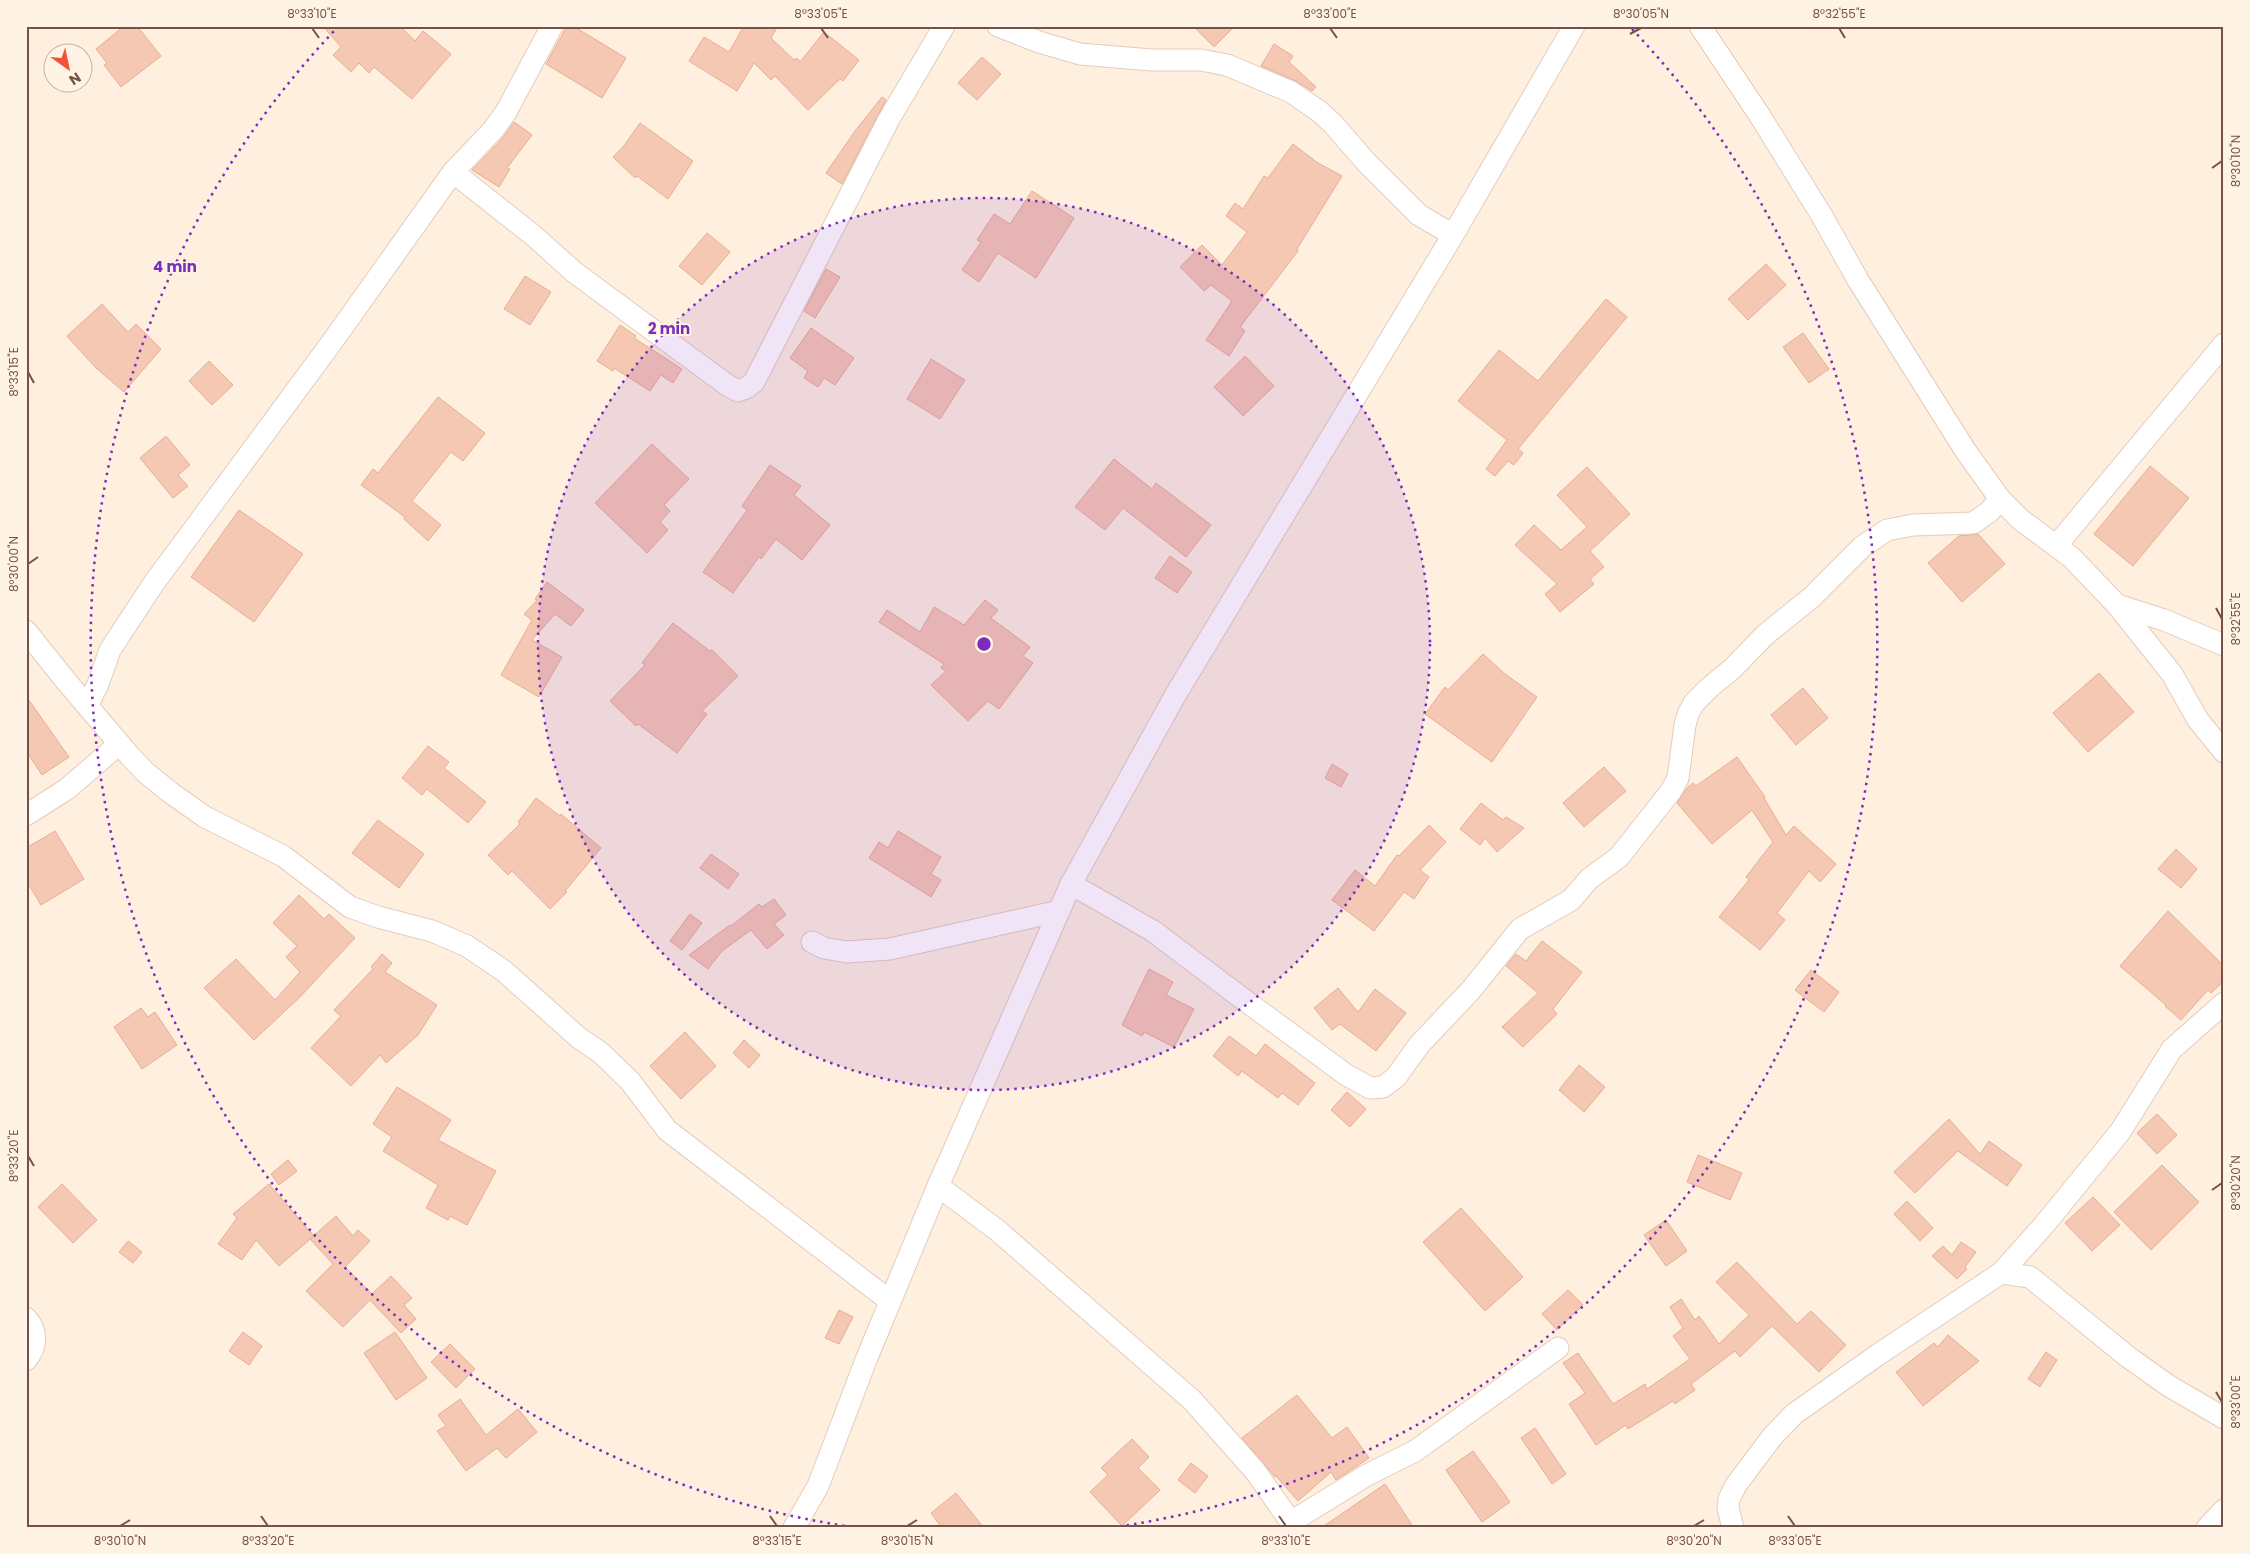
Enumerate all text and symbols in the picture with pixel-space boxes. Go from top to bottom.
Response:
text: 8°33'10"E [287,5,337,22]
text: 8°33'05"E [794,5,848,22]
text: 8°33'00"E [1303,5,1357,22]
text: 8°30'05"N [1613,5,1669,22]
text: 8°32'55"E [1812,5,1866,22]
north arrow [42,42,92,92]
text: N [65,68,85,90]
text: 8°30'10"N [2227,135,2244,187]
text: 4 min [153,256,197,277]
text: 2 min [648,318,690,339]
text: 8°33'15"E [5,347,22,397]
text: 8°30'00"N [5,536,22,592]
text: 8°32'55"E [2227,592,2244,646]
centre of rings [975,635,993,653]
text: 8°33'20"E [5,1130,22,1182]
text: 8°30'20"N [2227,1155,2244,1211]
text: 8°33'00"E [2227,1375,2244,1429]
text: 8°30'10"N [94,1532,146,1549]
text: 8°33'20"E [242,1532,294,1549]
text: 8°33'15"E [752,1532,802,1549]
text: 8°30'15"N [881,1532,933,1549]
text: 8°33'10"E [1261,1532,1311,1549]
text: 8°30'20"N [1666,1532,1722,1549]
text: 8°33'05"E [1768,1532,1822,1549]

